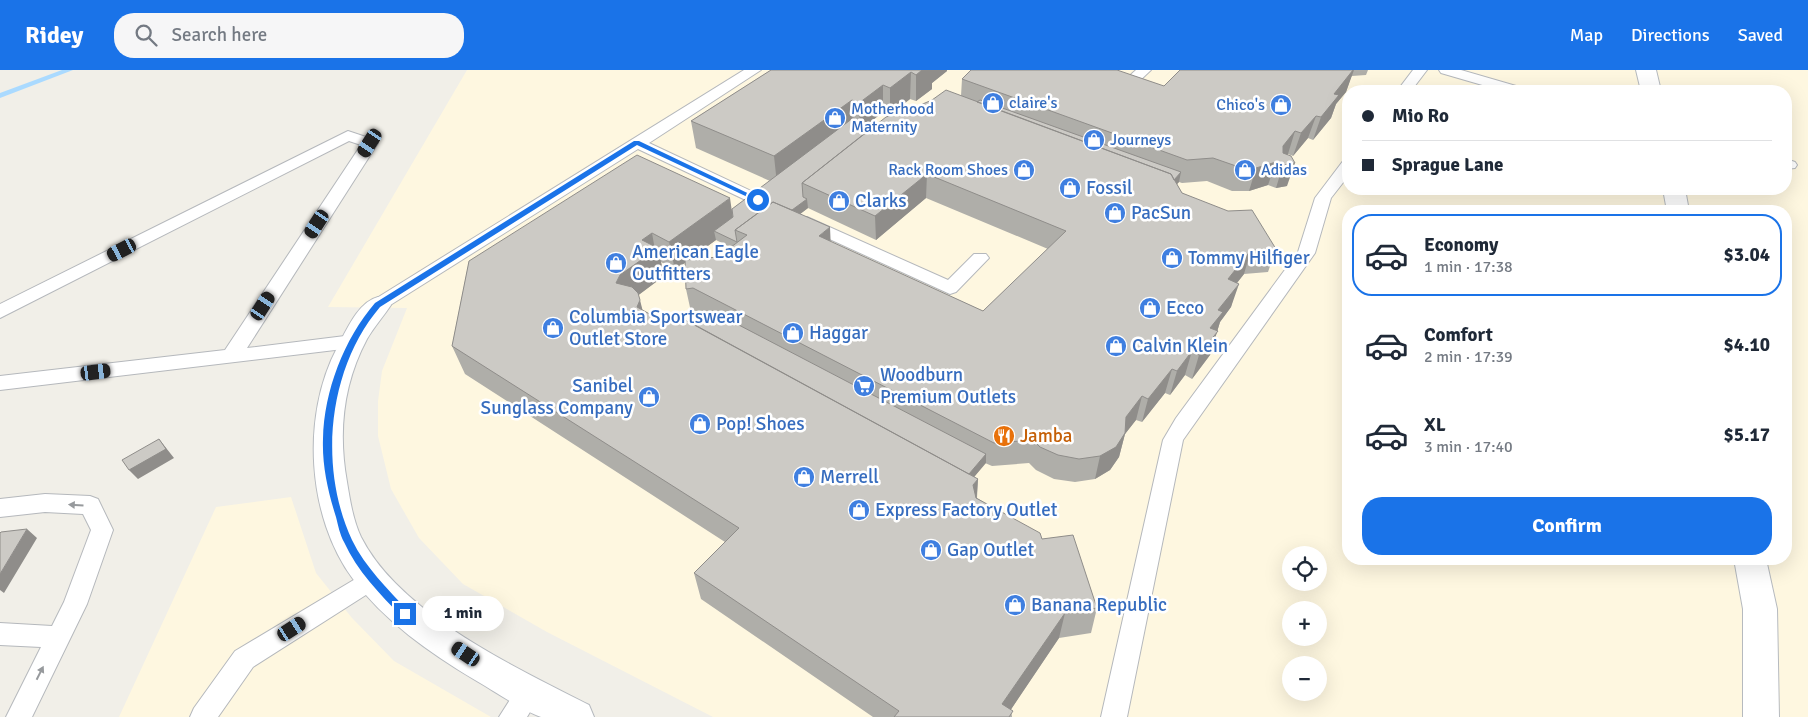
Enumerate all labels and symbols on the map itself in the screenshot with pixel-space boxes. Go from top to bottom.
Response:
shop icon: claire's [981,91,1005,115]
place label: claire's [1009,93,1058,113]
shop icon: Chico's [1269,93,1293,117]
place label: Chico's [1216,95,1265,115]
place label: Motherhood Maternity [851,99,934,137]
shop icon: Motherhood Maternity [823,106,847,130]
car [355,126,384,160]
shop icon: Journeys [1082,128,1106,152]
place label: Journeys [1110,130,1171,150]
shop icon: Rack Room Shoes [1012,158,1036,182]
shop icon: Adidas [1233,158,1257,182]
place label: Rack Room Shoes [888,160,1008,180]
place label: Adidas [1261,160,1307,180]
shop icon: Fossil [1058,176,1082,200]
place label: Fossil [1086,176,1133,200]
route start [747,189,769,211]
shop icon: Clarks [827,189,851,213]
place label: Clarks [855,189,907,213]
shop icon: PacSun [1103,201,1127,225]
place label: PacSun [1131,201,1191,225]
car [302,207,331,241]
car [105,237,138,263]
place label: American Eagle Outfitters [632,240,759,286]
shop icon: Tommy Hilfiger [1160,246,1184,270]
place label: Tommy Hilfiger [1188,246,1310,270]
shop icon: American Eagle Outfitters [604,251,628,275]
car [248,289,277,323]
shop icon: Ecco [1138,296,1162,320]
place label: Ecco [1166,296,1204,320]
place label: Columbia Sportswear Outlet Store [569,305,743,351]
shop icon: Columbia Sportswear Outlet Store [541,316,565,340]
shop icon: Haggar [781,321,805,345]
place label: Haggar [809,321,868,345]
shop icon: Calvin Klein [1104,334,1128,358]
place label: Calvin Klein [1132,334,1228,358]
car [80,363,111,381]
place label: Woodburn Premium Outlets [880,363,1016,409]
place label: Sanibel Sunglass Company [481,374,633,420]
supermarket icon: Woodburn Premium Outlets [852,374,876,398]
shop icon: Sanibel Sunglass Company [637,385,661,409]
shop icon: Pop! Shoes [688,412,712,436]
place label: Pop! Shoes [716,412,804,436]
restaurant icon: Jamba [992,424,1016,448]
place label: Jamba [1020,424,1072,448]
shop icon: Merrell [792,465,816,489]
place label: Merrell [820,465,879,489]
shop icon: Express Factory Outlet [847,498,871,522]
place label: Express Factory Outlet [875,498,1058,522]
one-way arrow [68,500,84,508]
shop icon: Gap Outlet [919,538,943,562]
place label: Gap Outlet [947,538,1035,562]
shop icon: Banana Republic [1003,593,1027,617]
place label: Banana Republic [1031,593,1167,617]
callout: 1 min [422,596,505,632]
route end [394,603,416,625]
car [275,615,308,643]
car [449,639,482,669]
one-way arrow [36,666,44,681]

